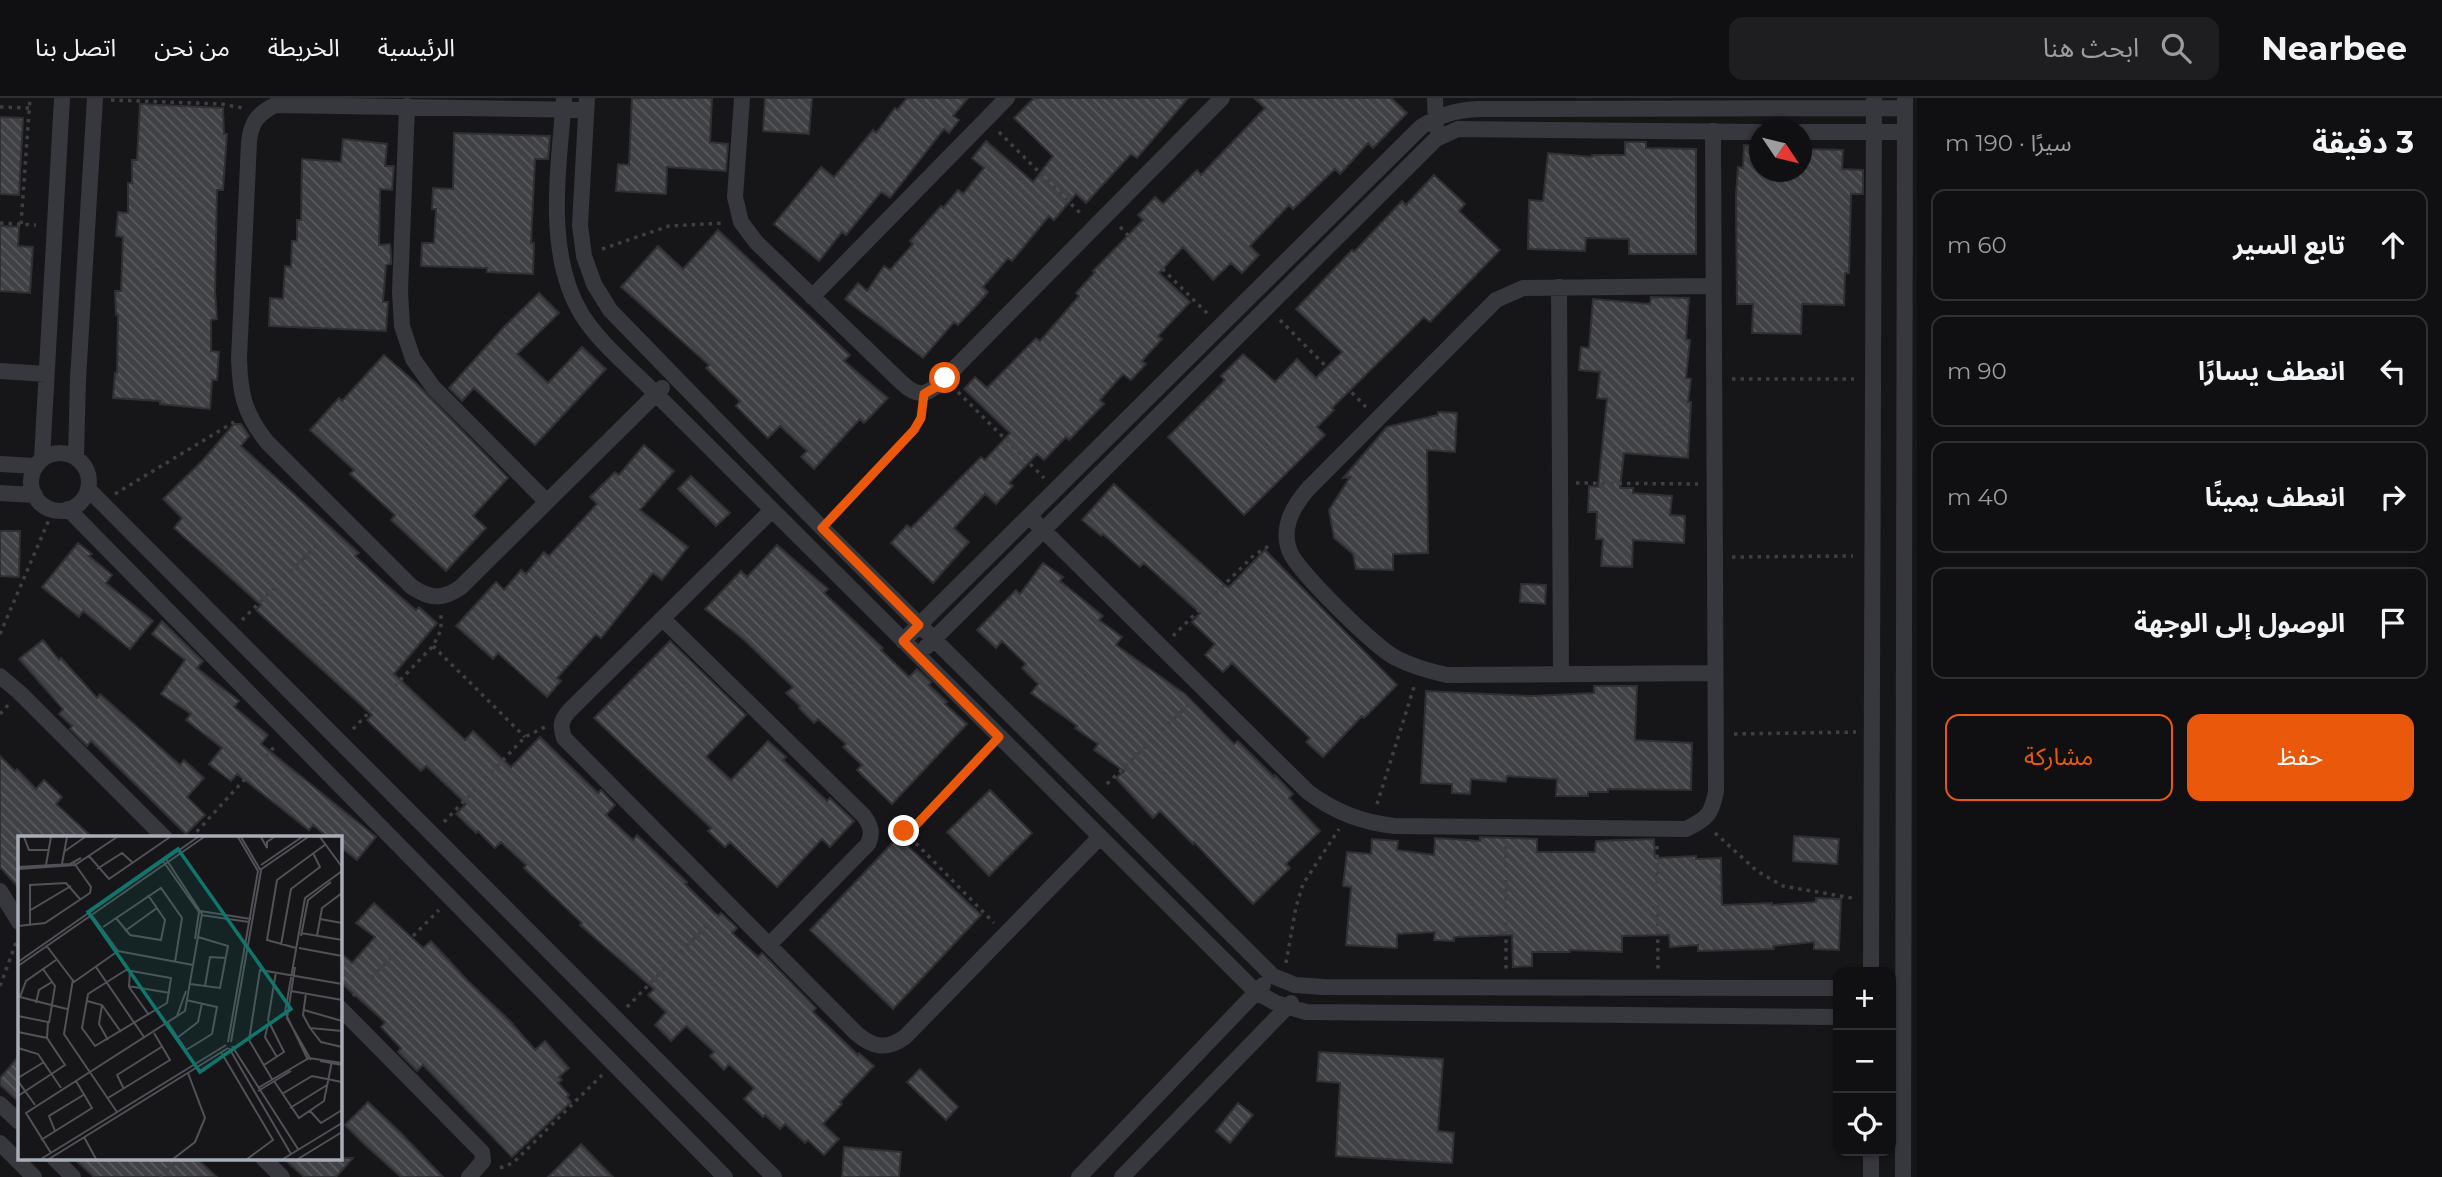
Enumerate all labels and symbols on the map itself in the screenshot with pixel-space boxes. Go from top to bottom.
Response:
north arrow [1749,119,1812,182]
route start [929,362,960,393]
route end [888,815,919,846]
inset map [18,836,341,1160]

